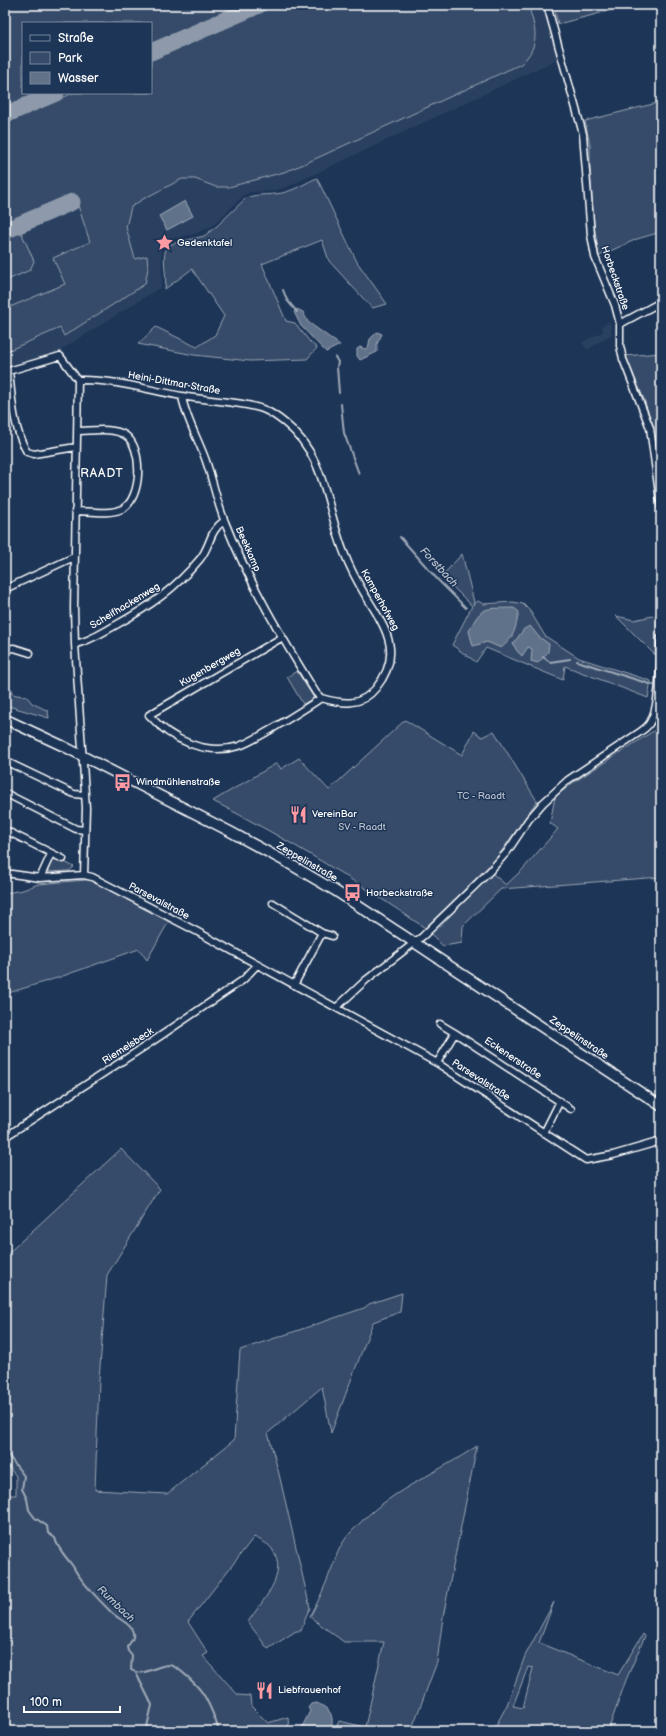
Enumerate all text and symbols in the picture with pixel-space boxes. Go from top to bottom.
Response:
legend [22,22,152,94]
text: Straße [58,31,94,46]
text: Park [58,51,82,66]
text: Wasser [58,71,99,86]
place icon: Gedenktafel [154,233,174,253]
place label: Gedenktafel [177,237,232,249]
street label: Horbeckstraße [598,244,632,312]
street label: Heini-Dittmar-Straße [127,369,221,397]
district label: RAADT [80,466,124,481]
street label: Beekkamp [233,525,263,574]
water label: Forstbach [417,544,461,590]
street label: Kamperhofweg [358,567,402,633]
street label: Scheifhackenweg [88,580,162,632]
street label: Kugenbergweg [177,645,243,689]
bus stop icon: Windmühlenstraße [113,772,133,792]
place label: Windmühlenstraße [136,776,220,788]
park label: TC - Raadt [457,790,505,802]
restaurant icon: VereinBar [289,804,309,824]
place label: VereinBar [312,808,357,820]
park label: SV - Raadt [338,821,386,833]
street label: Zeppelinstraße [274,839,340,884]
street label: Parsevalstraße [127,880,192,922]
bus stop icon: Horbeckstraße [343,883,363,903]
place label: Horbeckstraße [366,887,433,899]
street label: Zeppelinstraße [546,1013,611,1062]
street label: Riemelsbeck [100,1025,156,1067]
street label: Eckenerstraße [482,1034,544,1082]
street label: Parsevalstraße [450,1057,512,1103]
water label: Rumbach [94,1583,138,1625]
restaurant icon: Liebfrauenhof [255,1680,275,1700]
place label: Liebfrauenhof [278,1684,341,1696]
scale bar [24,1688,120,1714]
text: 100 m [30,1695,62,1710]

